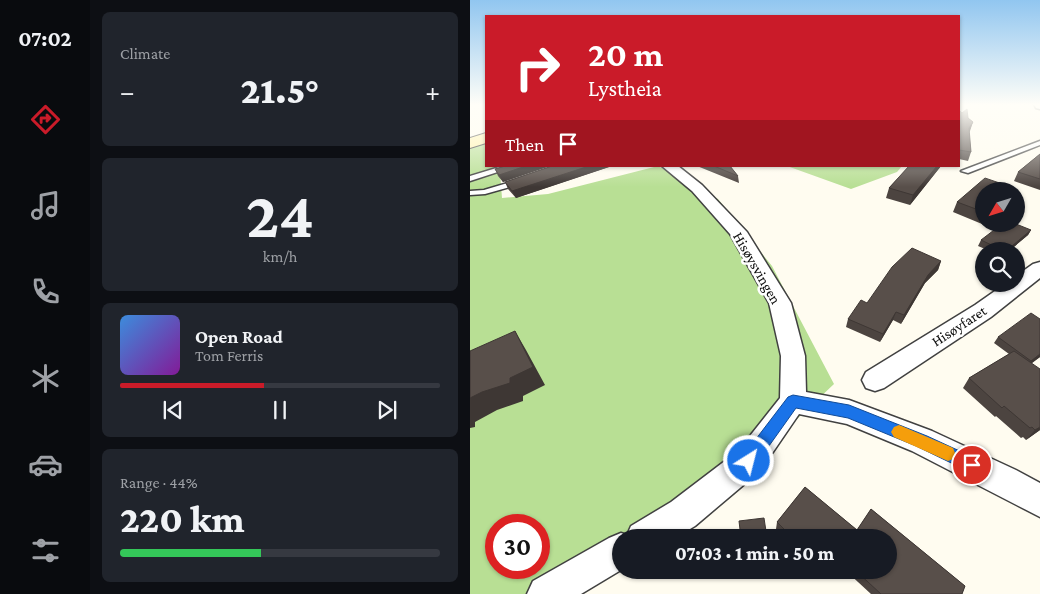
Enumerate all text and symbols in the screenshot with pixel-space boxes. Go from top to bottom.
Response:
text: 07:02 [18,26,72,51]
icon: right [505,35,570,100]
text: 20 m [588,35,663,74]
text: Climate [120,45,170,62]
text: 21.5° [240,69,320,111]
text: − [120,76,135,107]
text: + [425,76,440,107]
text: Lystheia [588,76,662,101]
icon: directions [28,102,63,137]
icon: arrive [554,130,582,158]
text: Then [505,134,544,155]
text: 24 [246,179,314,251]
north arrow [975,182,1025,232]
map controls [975,182,1025,292]
icon: music [28,188,63,223]
street label: Hisøysvingen [729,229,784,307]
button: search [975,242,1025,292]
text: km/h [263,248,297,265]
icon: phone [28,274,63,309]
street label: Hisøyfaret [929,302,991,350]
text: Open Road [195,326,283,347]
text: Tom Ferris [195,347,263,364]
icon: climate [28,361,63,396]
icon: previous [159,396,187,424]
icon: pause [266,396,294,424]
icon: next [373,396,401,424]
position arrow [722,434,774,486]
pin [951,444,993,486]
icon: car [28,447,63,482]
icon: arrive [958,451,986,479]
text: Range · 44% [120,474,197,491]
text: 220 km [120,498,245,540]
speed limit sign: 30 [485,514,550,579]
icon: filters [28,533,63,568]
text: 07:03 · 1 min · 50 m [675,543,834,564]

